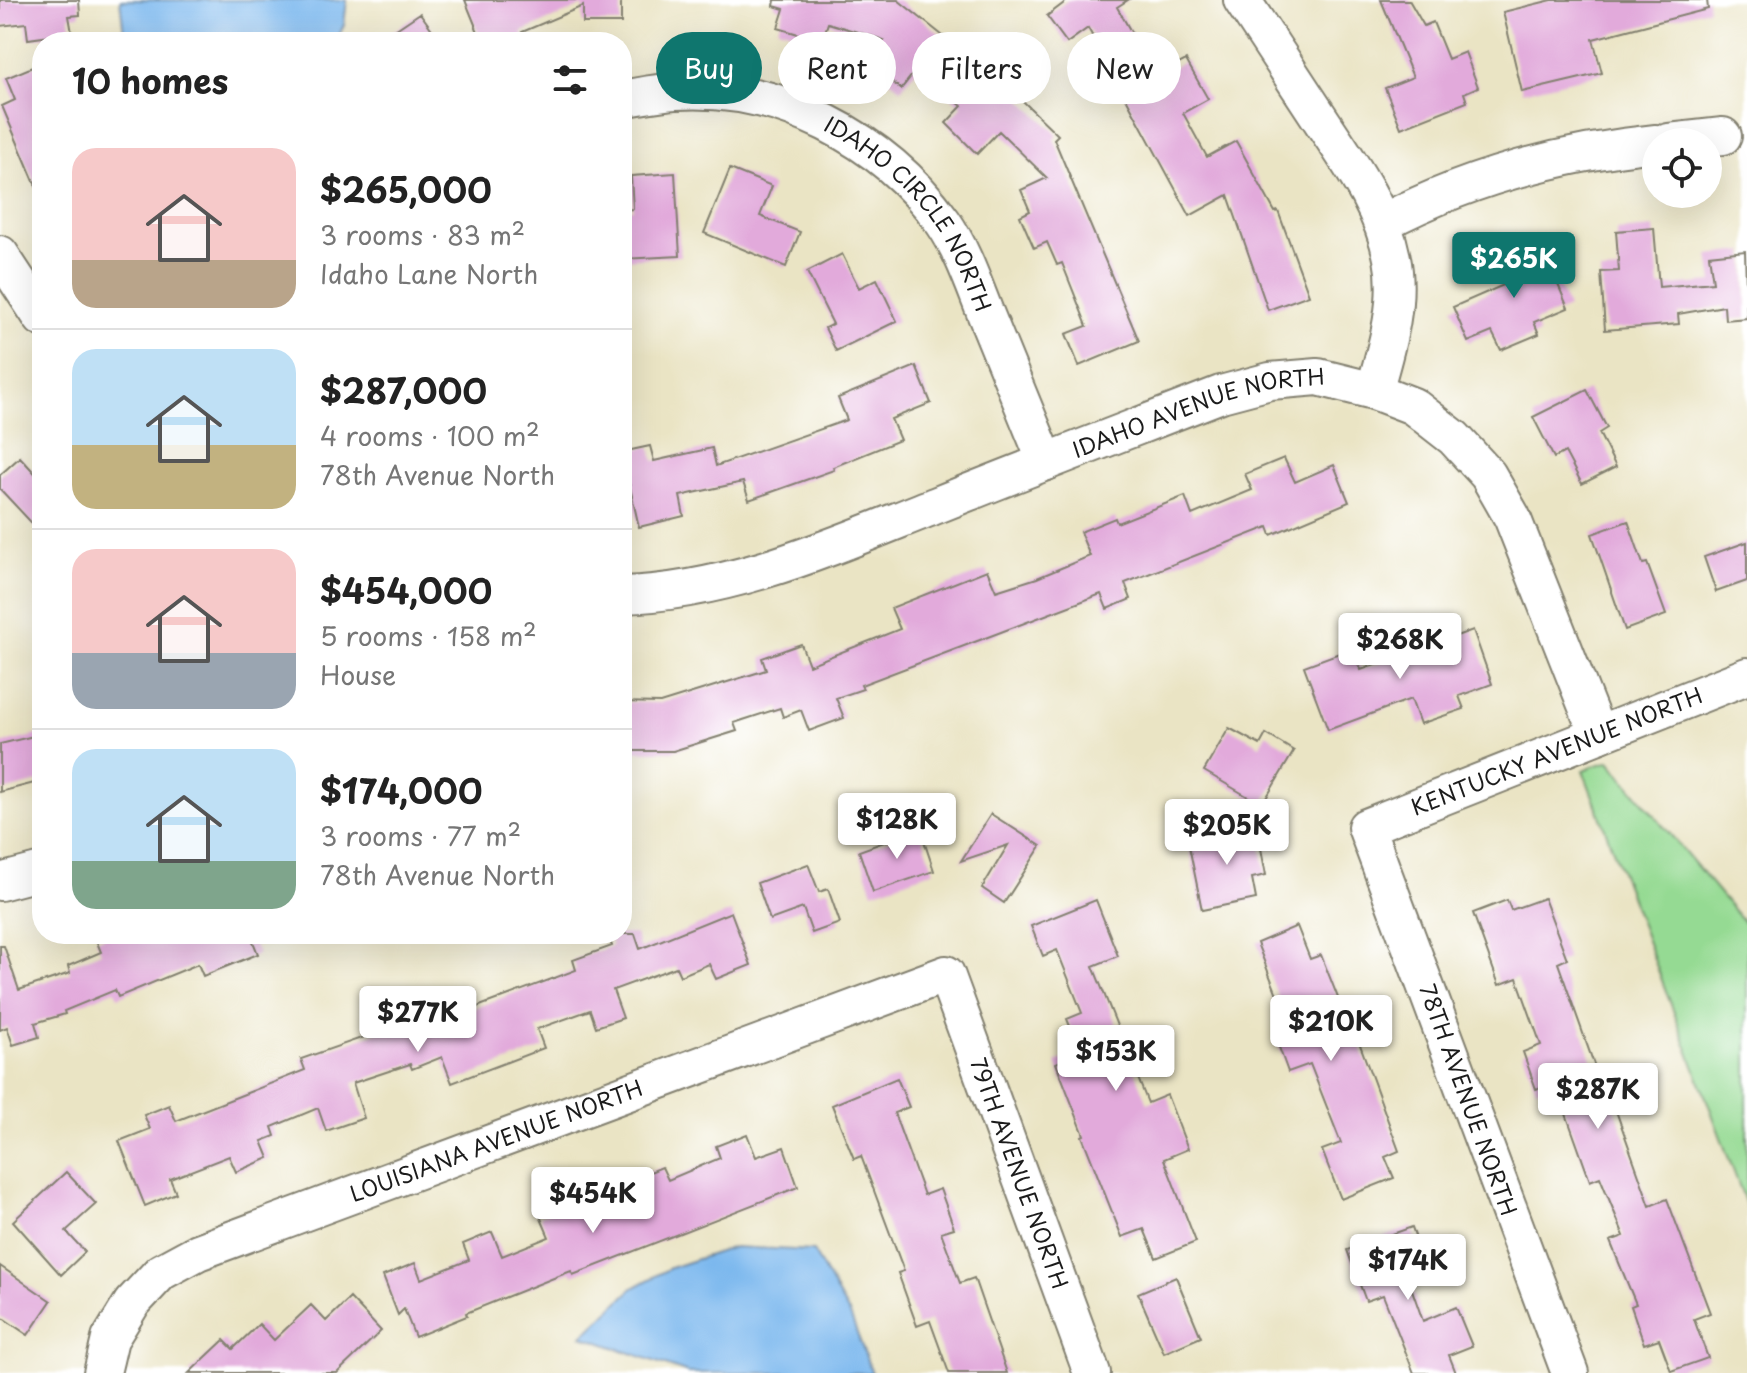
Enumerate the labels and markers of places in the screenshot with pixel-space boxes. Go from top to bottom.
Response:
pin: $265K [1458,232,1570,300]
pin: $268K [1344,613,1456,681]
pin: $128K [841,793,953,861]
pin: $205K [1171,799,1283,867]
pin: $277K [362,986,474,1054]
pin: $210K [1275,995,1387,1063]
pin: $153K [1060,1025,1172,1093]
pin: $287K [1542,1063,1654,1131]
pin: $454K [537,1167,649,1235]
pin: $174K [1352,1234,1464,1302]

